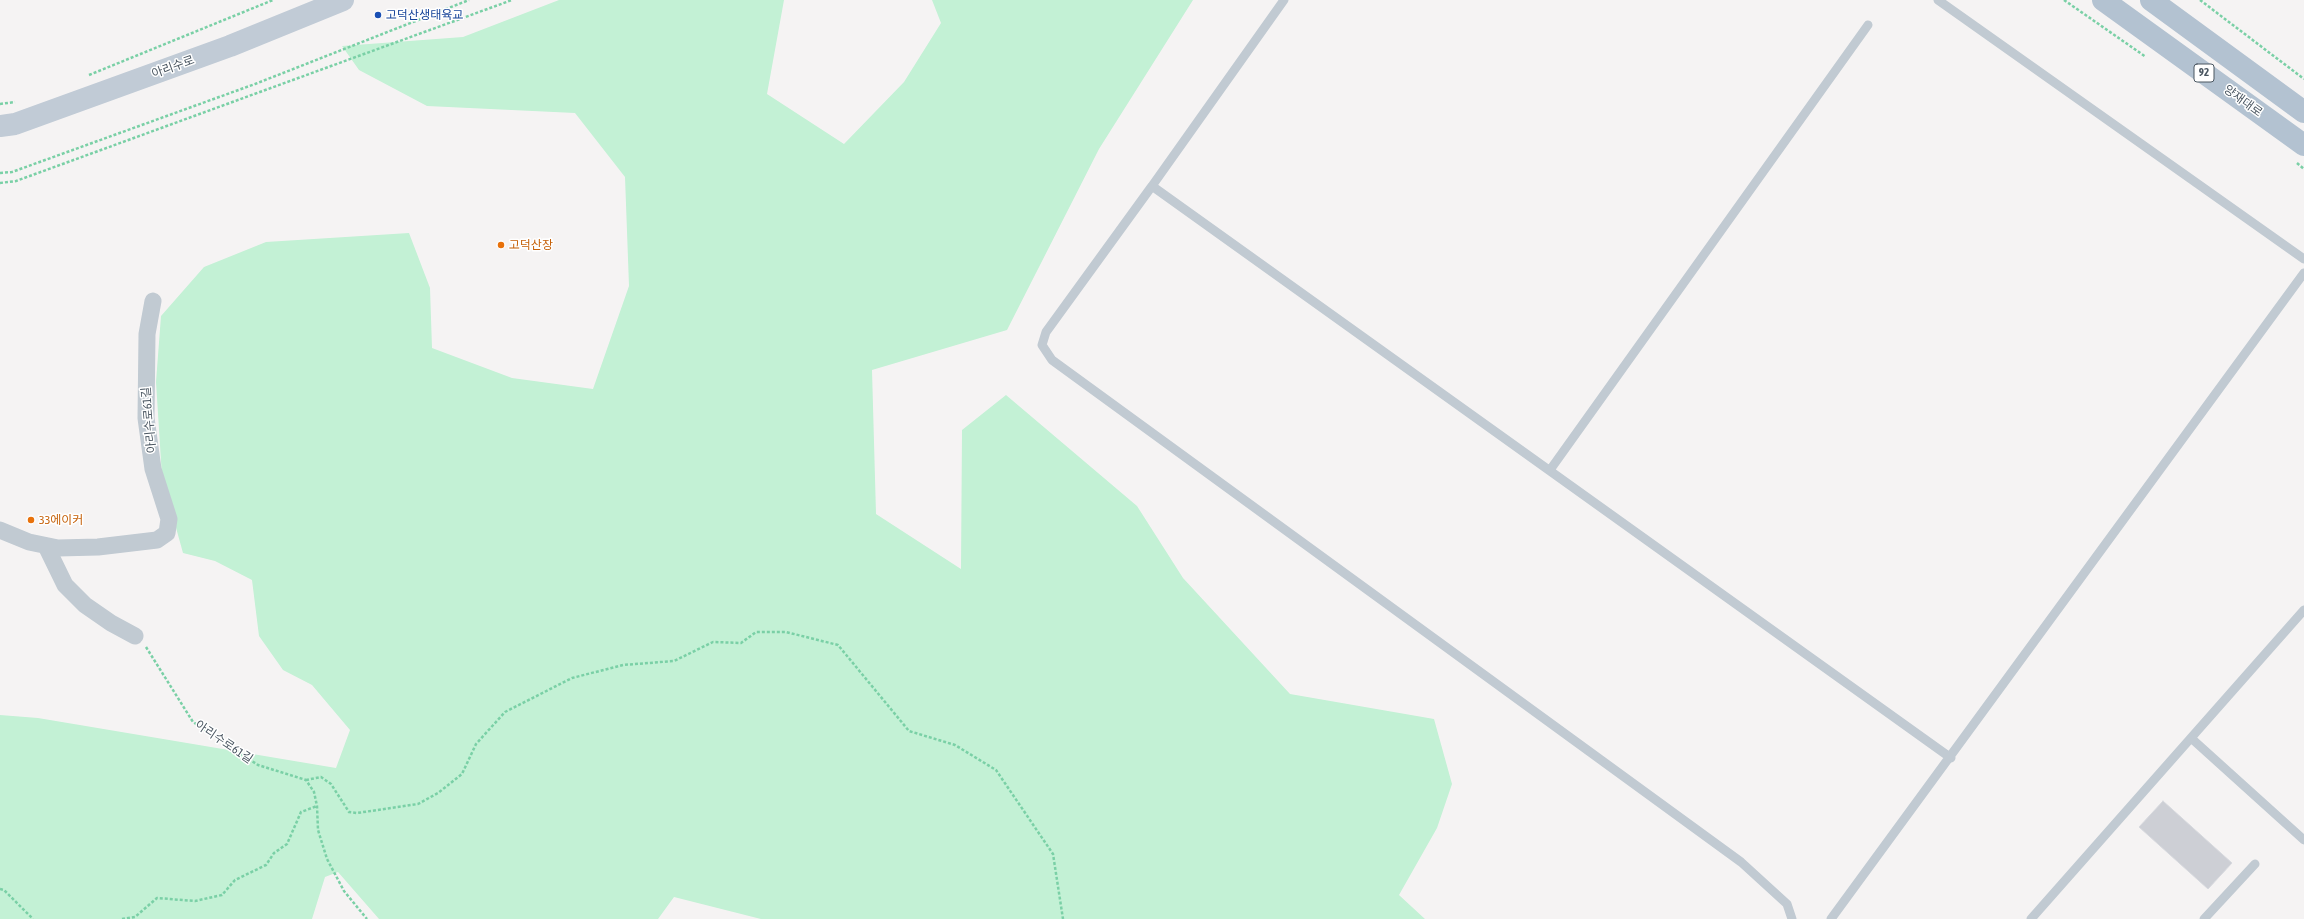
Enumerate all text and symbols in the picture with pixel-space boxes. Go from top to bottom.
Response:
place label: 고덕산생태육교 [386,8,463,22]
marker: 고덕산생태육교 [373,10,383,20]
street label: 아리수로 [150,53,196,81]
road number: 92 [2194,64,2214,82]
street label: 양재대로 [2221,82,2265,120]
place label: 고덕산장 [509,238,553,252]
marker: 고덕산장 [496,240,506,250]
street label: 아리수로61길 [139,386,159,454]
place label: 33에이커 [39,513,83,527]
marker: 33에이커 [26,515,36,525]
street label: 아리수로61길 [192,717,256,767]

